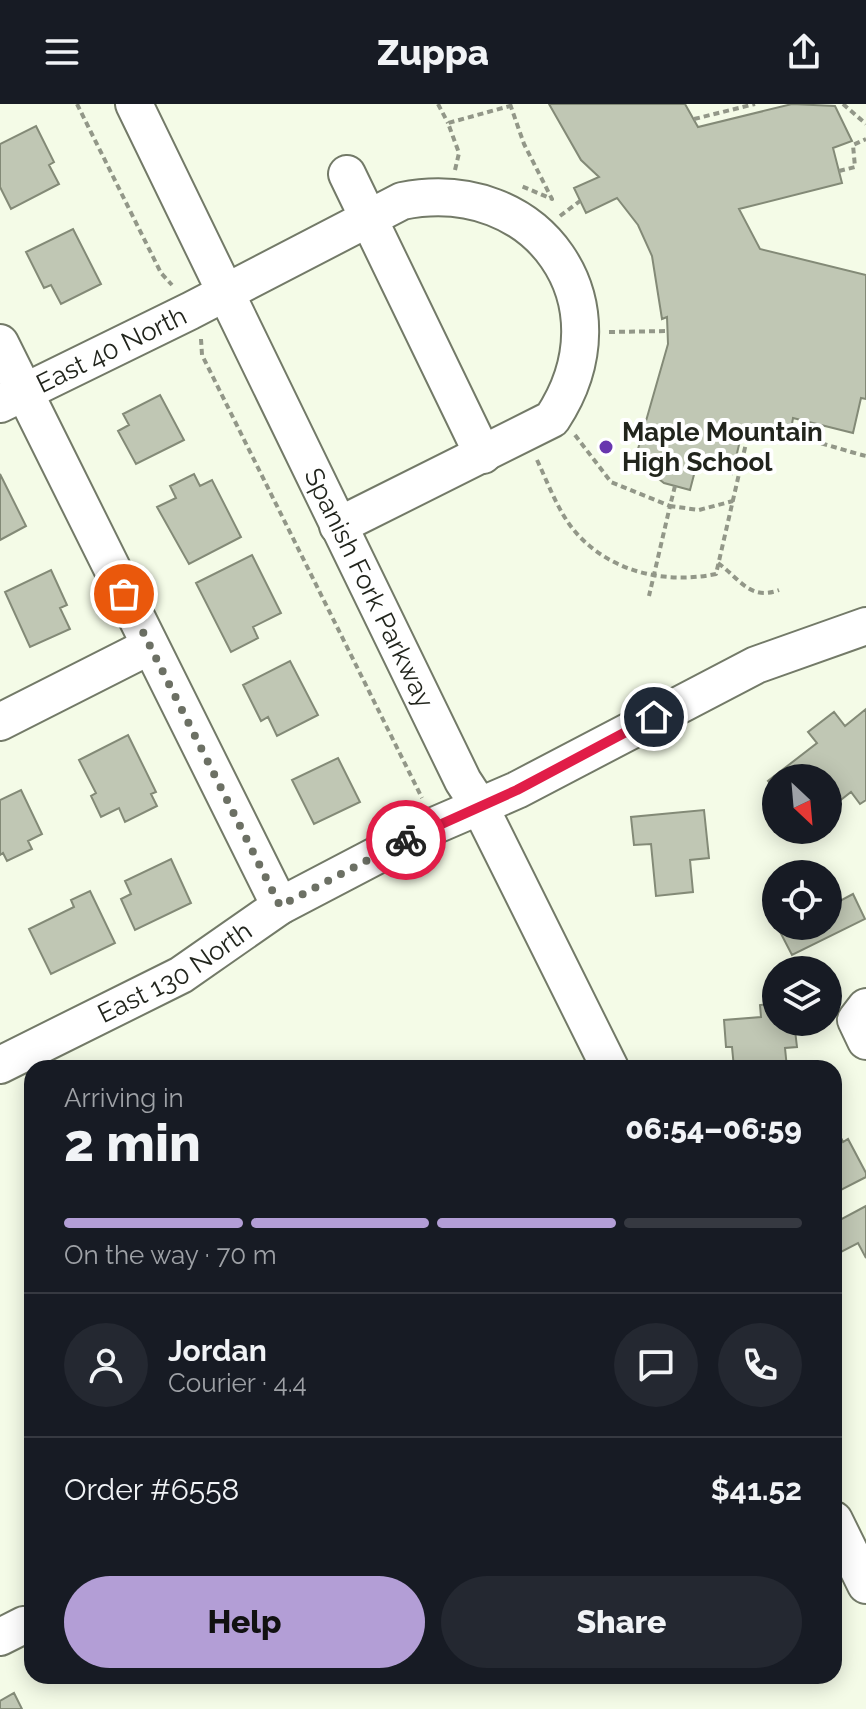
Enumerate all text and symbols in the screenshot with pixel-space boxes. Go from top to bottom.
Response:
icon: menu [40,30,84,74]
icon: share [782,30,826,74]
text: Zuppa [377,31,489,73]
street label: East 40 North [32,300,191,399]
place label: Maple Mountain High School [622,417,823,477]
marker: Maple Mountain High School [597,438,615,456]
street label: Spanish Fork Parkway [298,463,440,713]
pin [90,560,158,628]
icon: bag [102,572,146,616]
pin [620,683,688,751]
icon: home [632,695,676,739]
north arrow [762,764,842,844]
map controls [762,764,842,1036]
courier [366,800,446,880]
icon: bike [384,818,428,862]
button: locate [762,860,842,940]
street label: East 130 North [93,915,257,1029]
button: layers [762,956,842,1036]
text: Arriving in [64,1083,184,1113]
text: 06:54–06:59 [625,1111,802,1146]
text: 2 min [64,1112,201,1173]
text: On the way · 70 m [64,1240,277,1270]
button: person [64,1323,148,1407]
button: chat [614,1323,698,1407]
button: phone [718,1323,802,1407]
text: Jordan [168,1333,267,1368]
text: Courier · 4.4 [168,1368,307,1398]
text: Order #6558 [64,1472,239,1507]
text: $41.52 [711,1472,802,1507]
button: Help [64,1576,425,1668]
button: Share [441,1576,802,1668]

